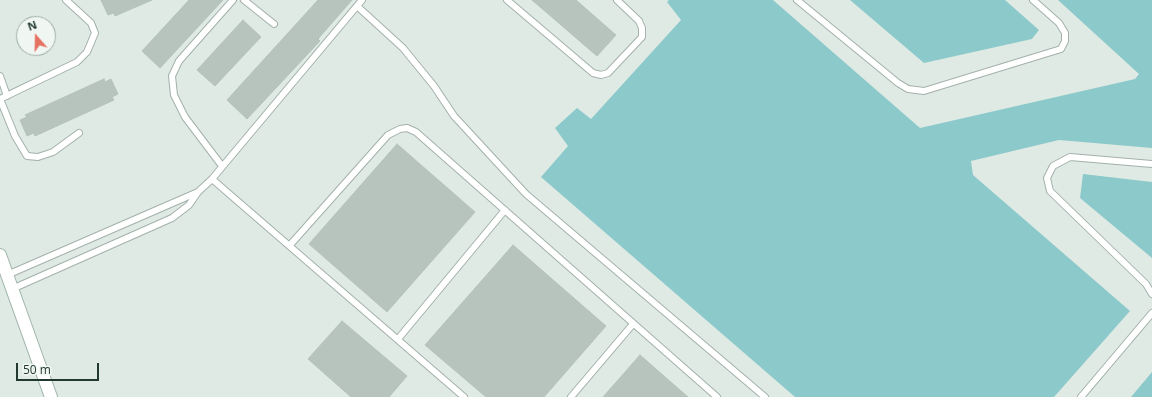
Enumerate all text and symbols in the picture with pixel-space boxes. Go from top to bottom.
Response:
north arrow [16,16,56,56]
text: N [25,17,39,34]
scale bar [18,355,101,381]
text: 50 m [23,361,51,378]

